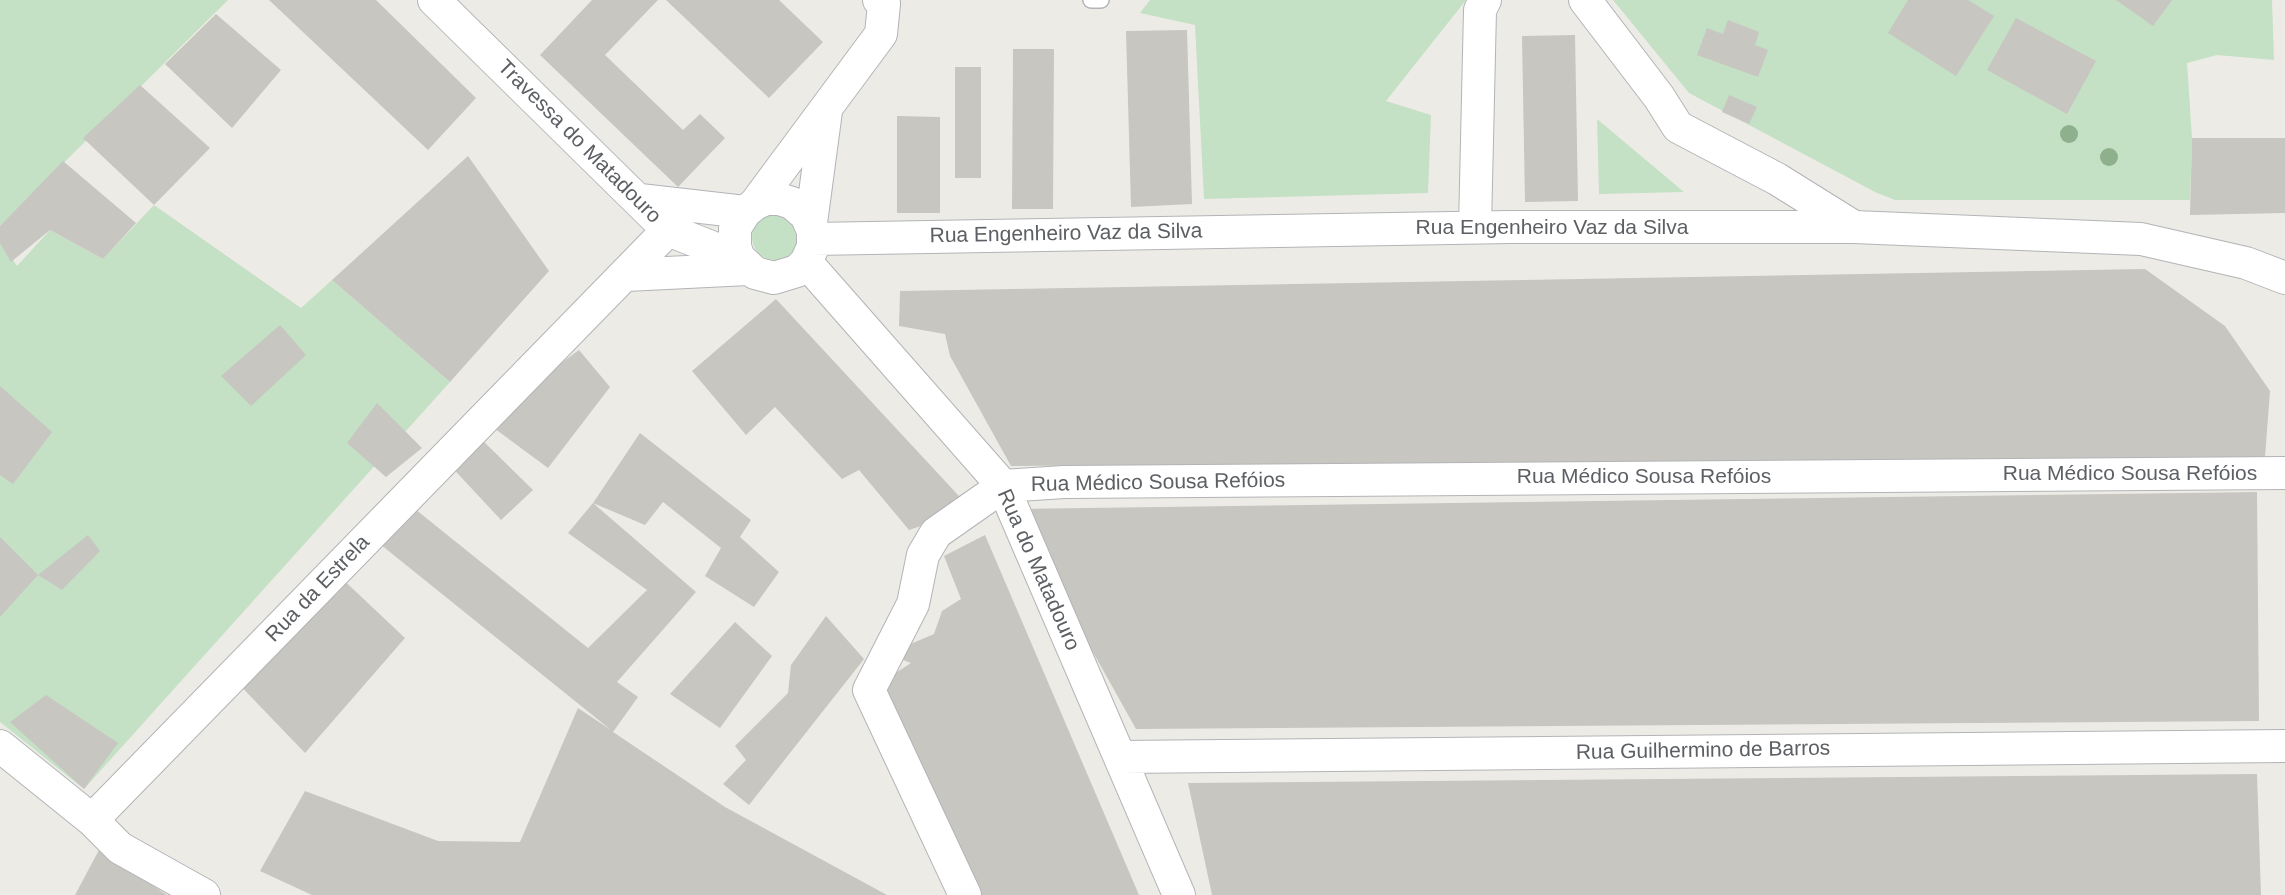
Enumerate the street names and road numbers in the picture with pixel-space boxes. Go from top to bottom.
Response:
street label: Travessa do Matadouro [492,55,666,229]
street label: Rua Engenheiro Vaz da Silva [1416,215,1688,241]
street label: Rua Engenheiro Vaz da Silva [929,219,1203,249]
street label: Rua Médico Sousa Refóios [2003,461,2257,487]
street label: Rua Médico Sousa Refóios [1517,464,1771,490]
street label: Rua Médico Sousa Refóios [1031,468,1285,498]
street label: Rua do Matadouro [991,485,1085,655]
street label: Rua da Estrela [261,530,375,648]
street label: Rua Guilhermino de Barros [1576,736,1830,766]

